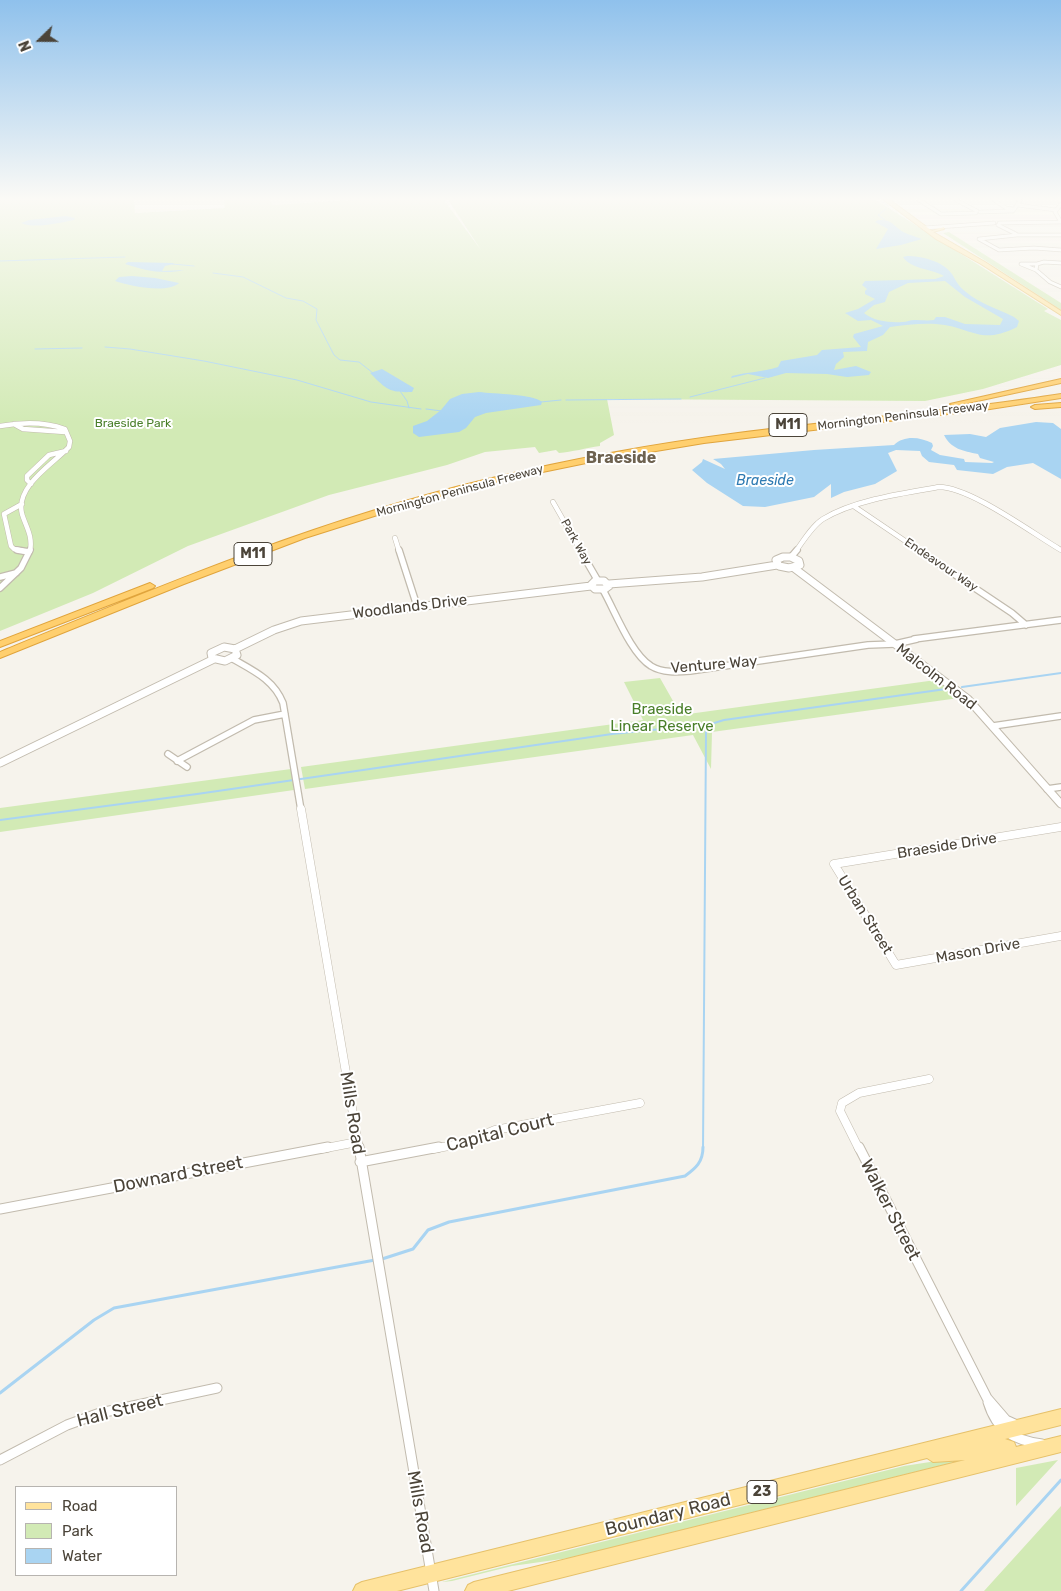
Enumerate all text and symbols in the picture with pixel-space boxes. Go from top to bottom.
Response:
north arrow [15,15,65,65]
text: N [16,38,35,54]
street label: Mornington Peninsula Freeway [817,398,989,434]
road number: M11 [769,414,807,436]
park label: Braeside Park [95,417,171,431]
district label: Braeside [586,448,656,468]
street label: Mornington Peninsula Freeway [375,462,545,520]
water label: Braeside [736,473,794,489]
street label: Park Way [557,516,595,568]
street label: Endeavour Way [902,535,980,595]
road number: M11 [234,542,272,566]
street label: Woodlands Drive [352,591,468,623]
street label: Malcolm Road [892,640,980,714]
street label: Venture Way [670,652,758,678]
park label: Braeside Linear Reserve [610,701,714,736]
street label: Braeside Drive [896,829,998,863]
street label: Urban Street [834,872,896,958]
street label: Mason Drive [934,935,1022,967]
street label: Mills Road [335,1070,369,1156]
street label: Capital Court [444,1109,556,1157]
street label: Downard Street [111,1152,245,1198]
street label: Walker Street [855,1156,925,1264]
street label: Hall Street [75,1390,165,1432]
street label: Mills Road [402,1469,438,1555]
road number: 23 [747,1480,777,1504]
legend [15,1486,178,1576]
street label: Boundary Road [603,1489,733,1541]
text: Road [62,1497,98,1515]
text: Park [62,1522,93,1540]
text: Water [62,1547,102,1565]

